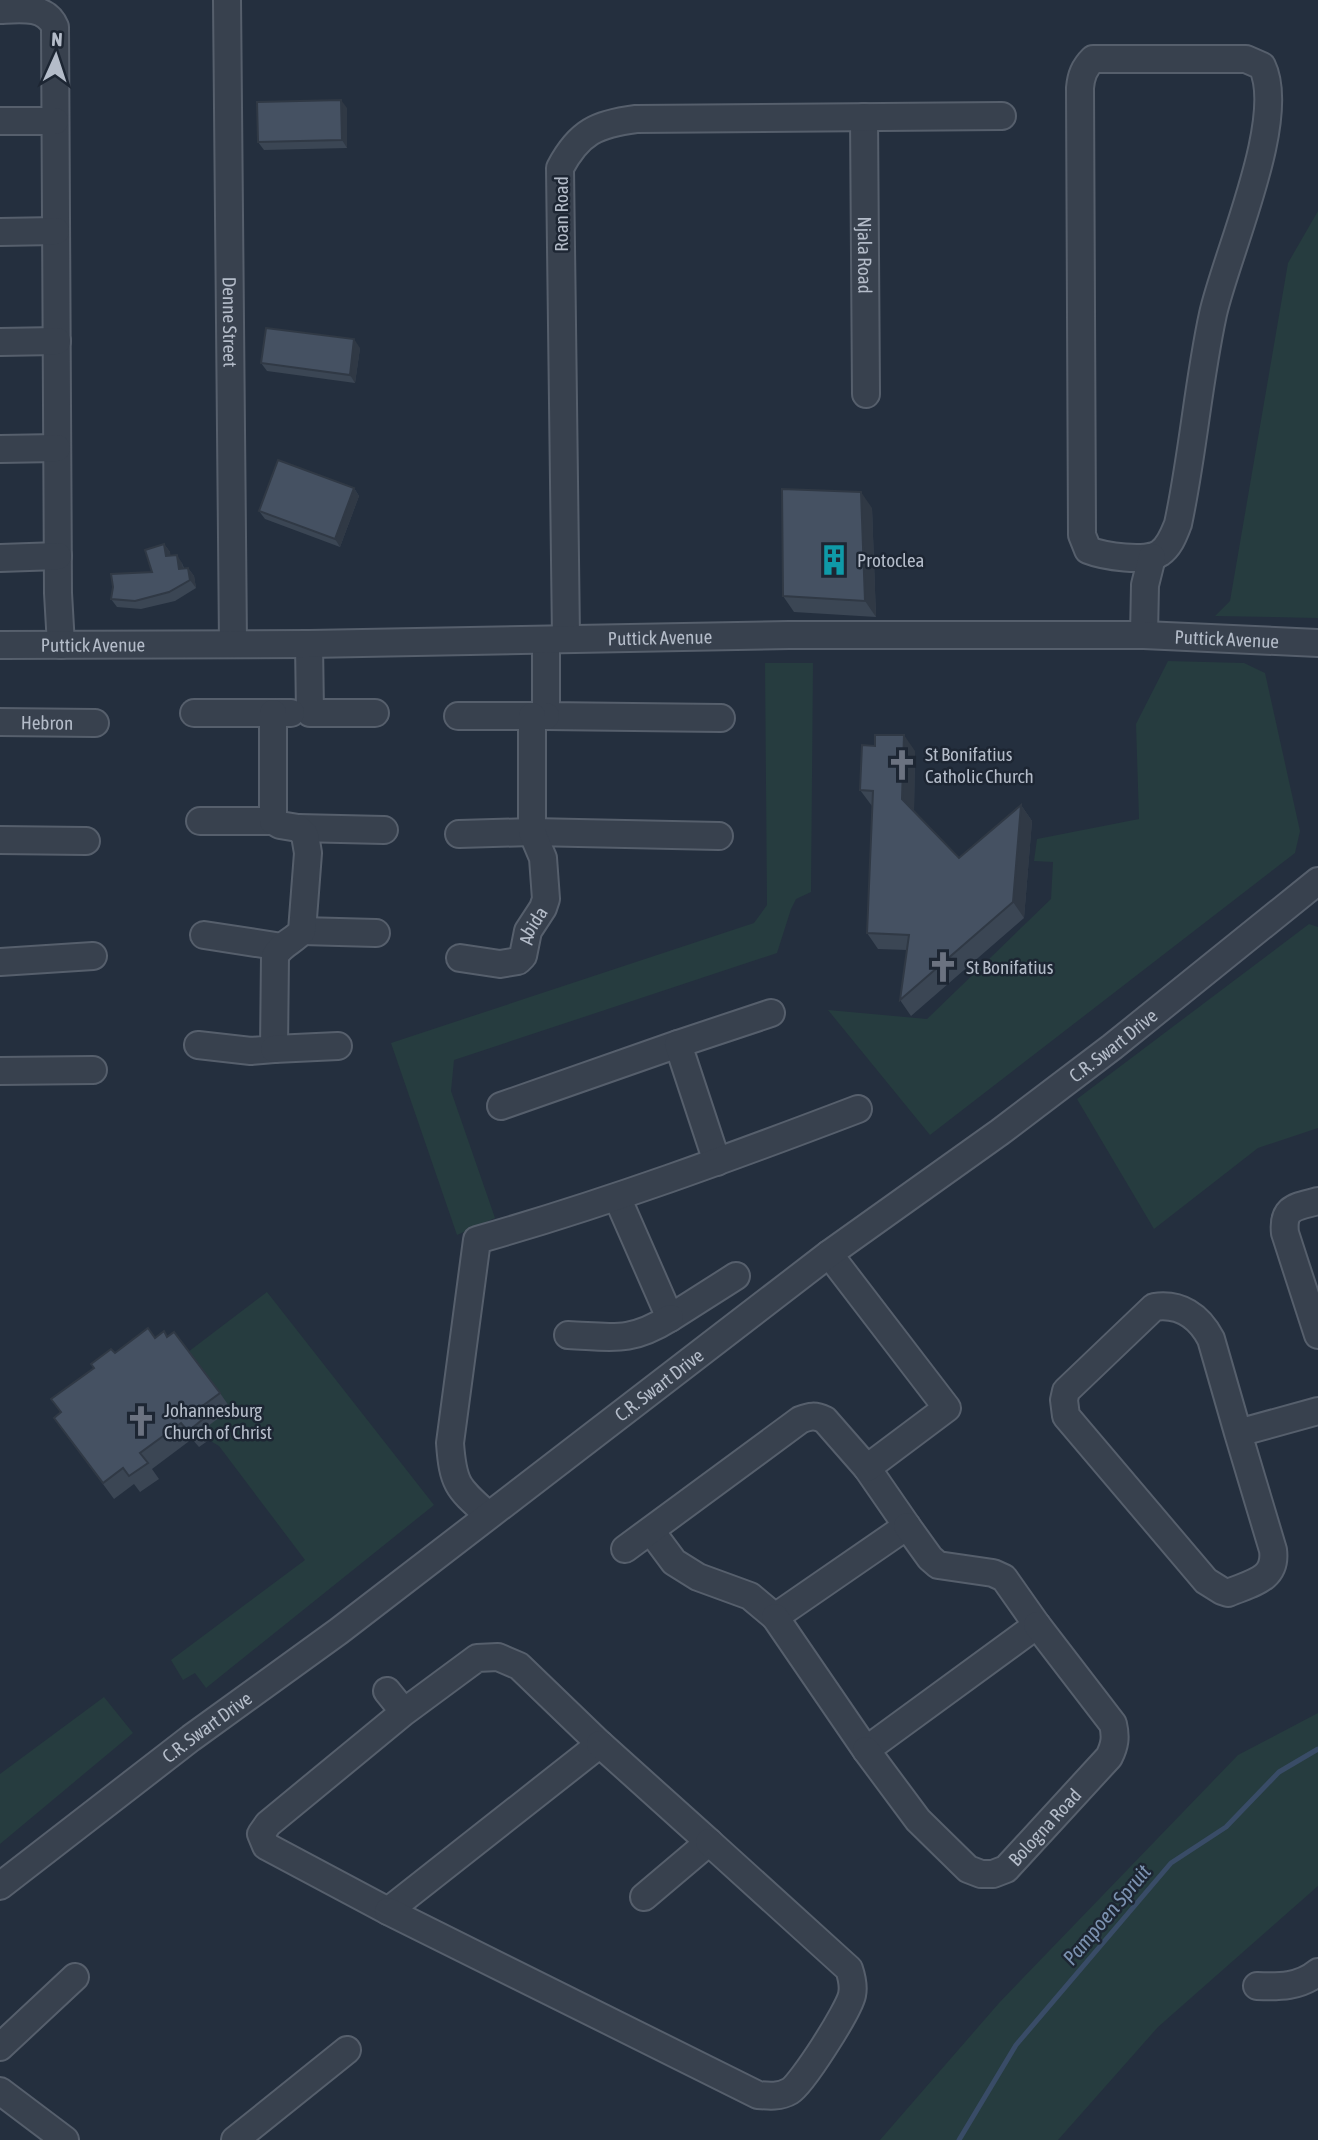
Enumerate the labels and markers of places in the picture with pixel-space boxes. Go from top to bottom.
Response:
building icon: Protoclea [817,543,851,577]
place label: Protoclea [857,549,924,571]
place label: St Bonifatius Catholic Church [925,743,1034,787]
church icon: St Bonifatius Catholic Church [885,748,919,782]
church icon: St Bonifatius [926,950,960,984]
place label: St Bonifatius [966,956,1054,978]
place label: Johannesburg Church of Christ [164,1399,272,1443]
church icon: Johannesburg Church of Christ [124,1404,158,1438]

